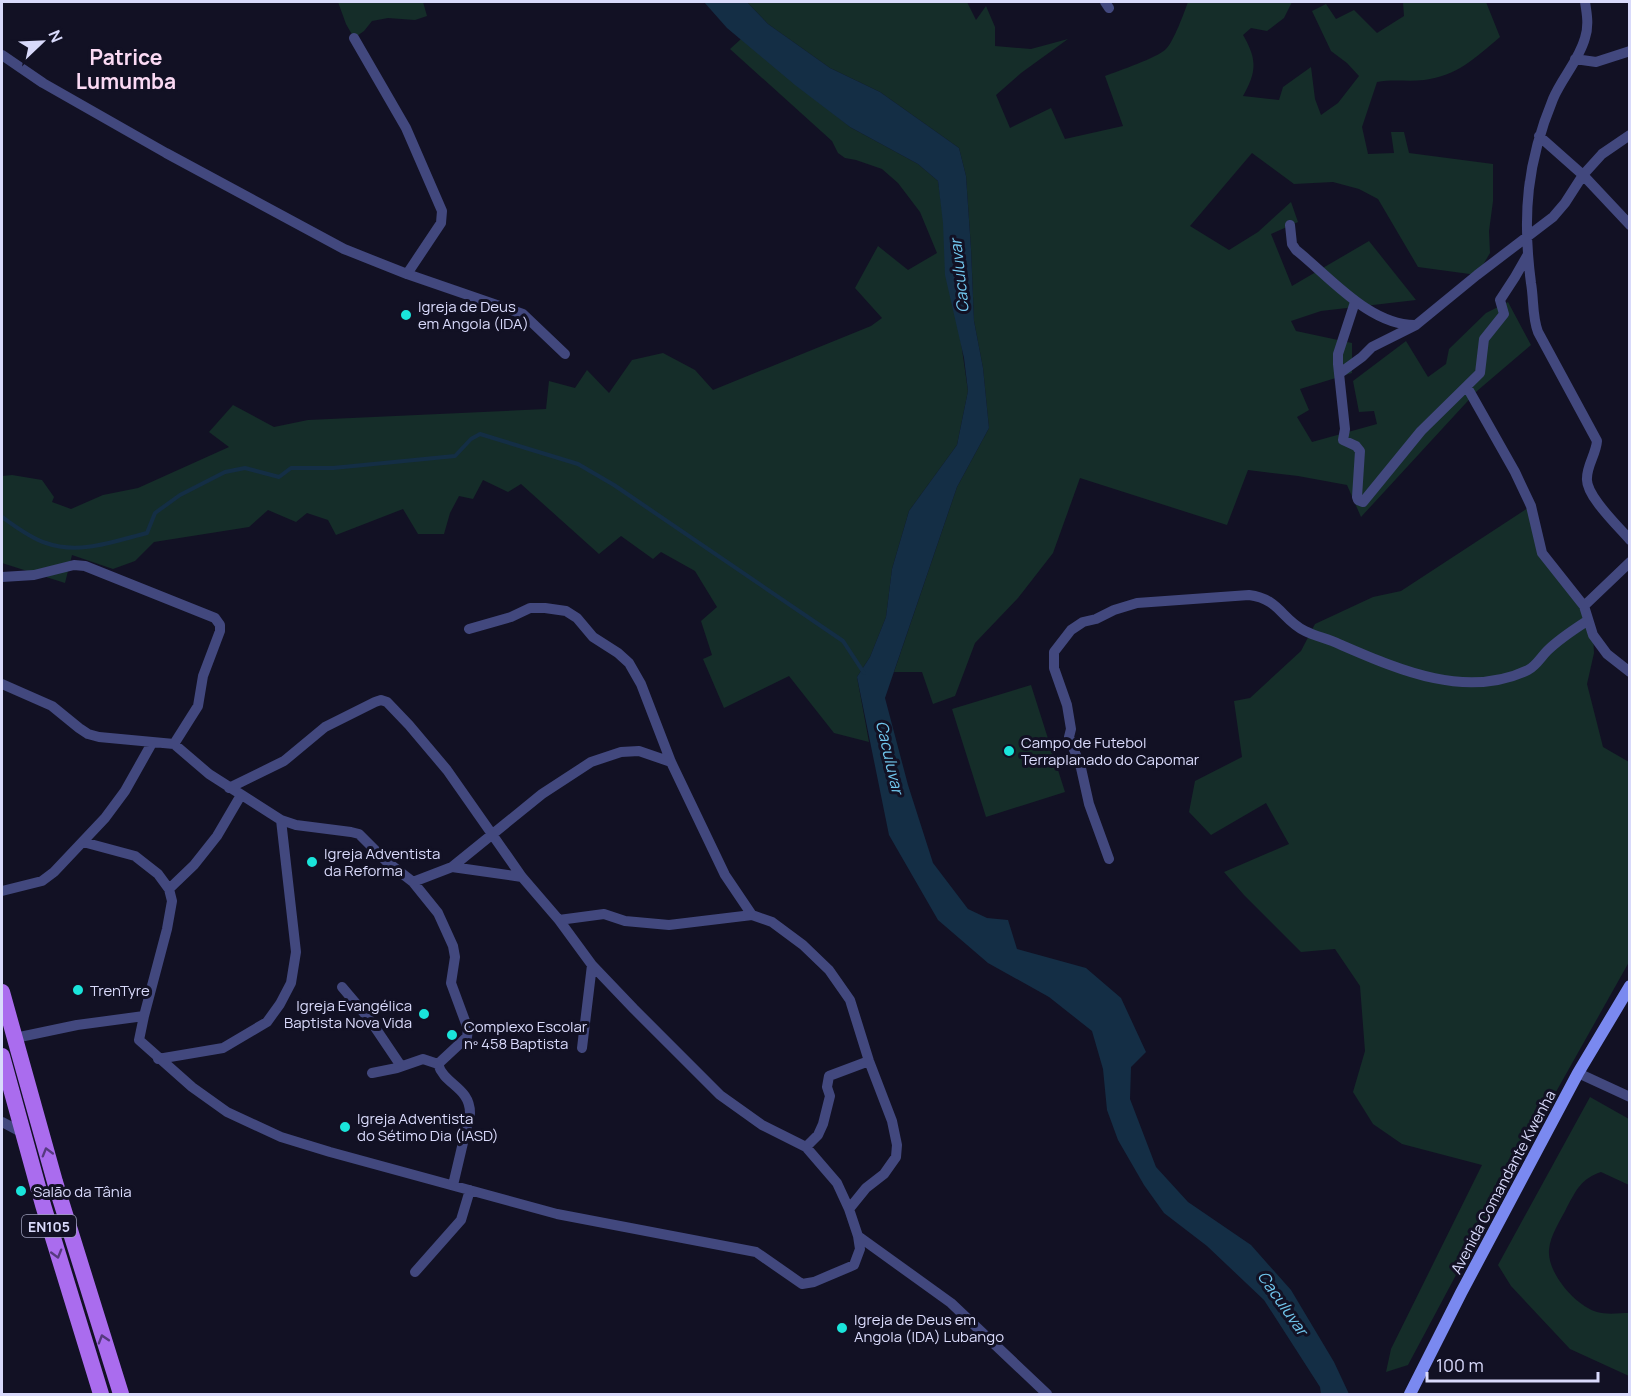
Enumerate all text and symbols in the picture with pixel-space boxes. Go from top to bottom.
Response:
north arrow [12,12,72,72]
text: N [43,27,68,46]
district label: Patrice Lumumba [76,43,176,95]
water label: Caculuvar [944,236,974,314]
place label: Igreja de Deus em Angola (IDA) [418,296,529,334]
marker: Igreja de Deus em Angola (IDA) [399,308,413,322]
water label: Caculuvar [871,718,910,798]
place label: Campo de Futebol Terraplanado do Capomar [1021,732,1200,770]
marker: Campo de Futebol Terraplanado do Capomar [1002,744,1016,758]
place label: Igreja Adventista da Reforma [324,843,440,881]
marker: Igreja Adventista da Reforma [305,855,319,869]
place label: TrenTyre [90,980,150,1001]
marker: TrenTyre [71,983,85,997]
place label: Igreja Evangélica Baptista Nova Vida [284,995,412,1033]
marker: Igreja Evangélica Baptista Nova Vida [417,1007,431,1021]
place label: Complexo Escolar nº 458 Baptista [464,1016,588,1054]
marker: Complexo Escolar nº 458 Baptista [445,1028,459,1042]
street label: Avenida Comandante Kwenha [1446,1086,1560,1278]
place label: Igreja Adventista do Sétimo Dia (IASD) [357,1108,499,1146]
marker: Igreja Adventista do Sétimo Dia (IASD) [338,1120,352,1134]
one-way arrow [42,1147,54,1158]
place label: Salão da Tânia [33,1181,131,1202]
marker: Salão da Tânia [14,1184,28,1198]
road number: EN105 [22,1215,76,1237]
one-way arrow [50,1248,62,1259]
water label: Caculuvar [1253,1266,1315,1342]
place label: Igreja de Deus em Angola (IDA) Lubango [854,1309,1004,1347]
marker: Igreja de Deus em Angola (IDA) Lubango [835,1321,849,1335]
one-way arrow [98,1334,110,1345]
scale bar [1427,1345,1598,1383]
text: 100 m [1436,1353,1484,1377]

